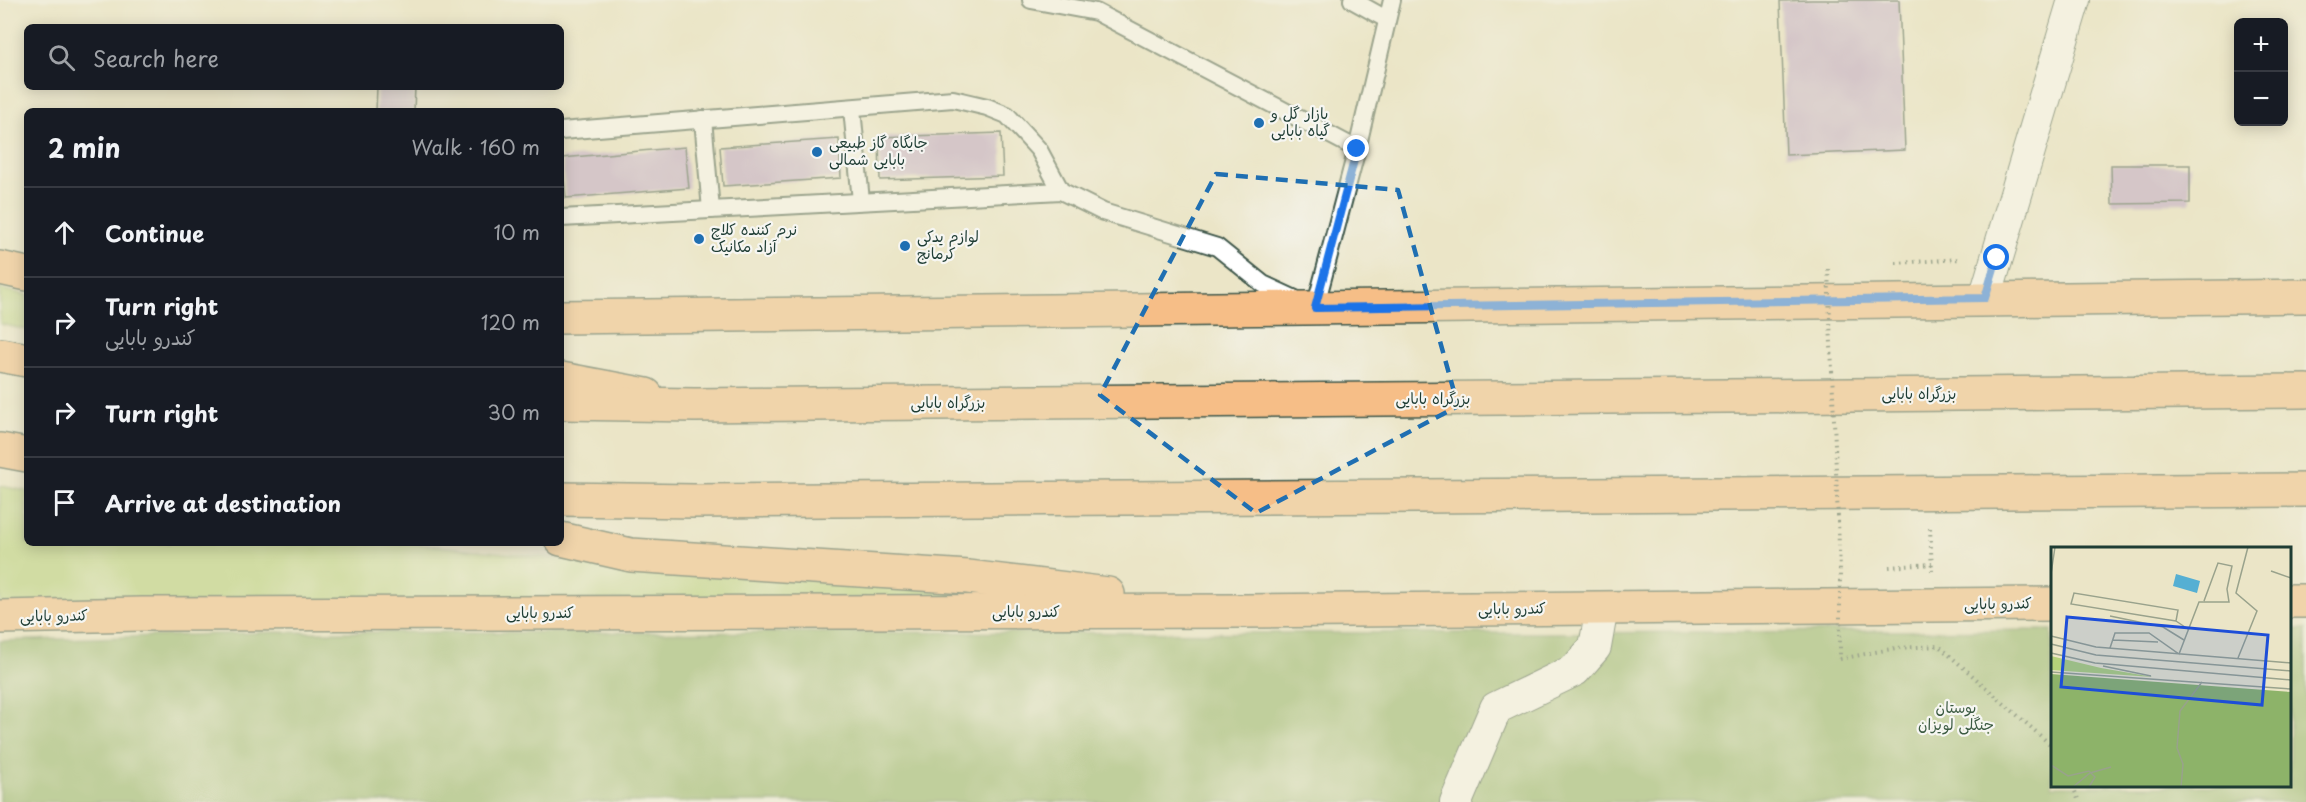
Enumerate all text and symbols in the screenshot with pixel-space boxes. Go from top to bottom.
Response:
map controls [2234,18,2288,126]
button: + [2234,18,2288,72]
search box [24,24,564,90]
icon: search [45,41,78,74]
text: Search here [93,41,219,74]
button: − [2234,72,2288,126]
place label: بازار گل و گیاه بابایی [1270,101,1330,141]
marker: بازار گل و گیاه بابایی [1252,116,1266,130]
text: 2 min [48,128,121,167]
place label: جایگاه گاز طبیعی بابایی شمالی [829,130,928,170]
text: Walk · 160 m [412,132,540,162]
route end [1343,135,1369,161]
marker: جایگاه گاز طبیعی بابایی شمالی [810,145,824,159]
icon: ahead [48,216,81,249]
text: Continue [105,216,204,249]
text: 10 m [493,217,540,247]
place label: نرم کننده کلاچ آزاد مکانیک [711,217,797,257]
place label: لوازم یدکی کرمانج [917,224,979,264]
marker: نرم کننده کلاچ آزاد مکانیک [692,232,706,246]
marker: لوازم یدکی کرمانج [898,239,912,253]
route start [1983,244,2009,270]
text: Turn right [105,289,218,322]
icon: right [48,306,81,339]
text: 120 m [481,307,540,337]
text: کندرو بابایی [105,322,196,352]
street label: بزرگراه بابایی [1882,381,1956,404]
street label: بزرگراه بابایی [1396,386,1470,409]
street label: بزرگراه بابایی [911,390,985,413]
icon: right [48,396,81,429]
text: Turn right [105,396,218,429]
text: 30 m [487,397,540,427]
icon: arrive [48,486,81,519]
text: Arrive at destination [105,486,341,519]
inset map [2051,547,2291,787]
street label: کندرو بابایی [1964,590,2032,615]
street label: کندرو بابایی [1478,595,1546,620]
street label: کندرو بابایی [992,599,1060,622]
street label: کندرو بابایی [506,600,574,623]
street label: کندرو بابایی [20,602,88,627]
park label: بوستان جنگلی لویزان [1918,695,1994,735]

